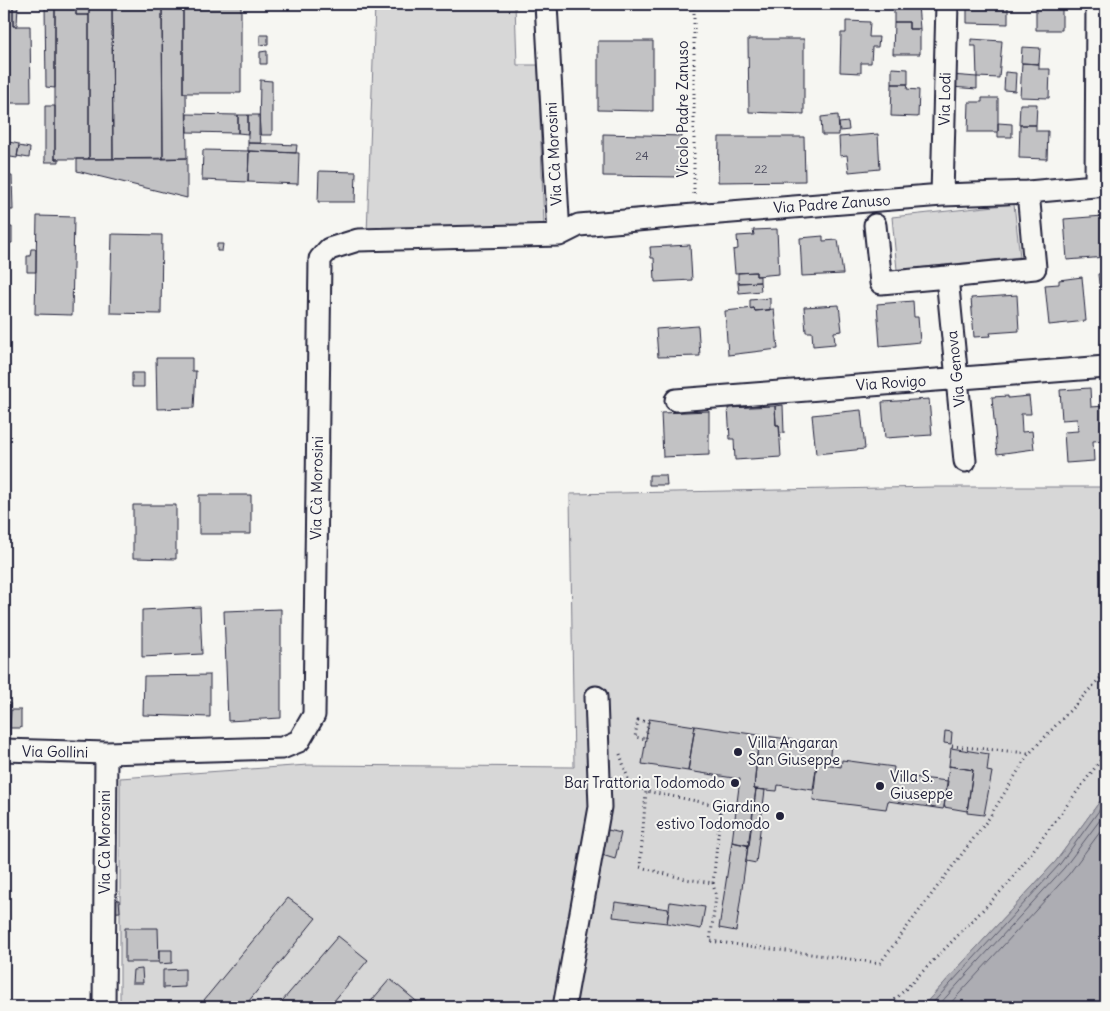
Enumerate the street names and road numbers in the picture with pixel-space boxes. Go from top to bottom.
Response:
street label: Vicolo Padre Zanuso [673,41,692,177]
street label: Via Lodi [935,72,954,126]
street label: Via Cà Morosini [541,102,566,206]
street label: Via Padre Zanuso [773,190,891,217]
street label: Via Genova [942,330,969,408]
street label: Via Rovigo [855,371,927,394]
street label: Via Cà Morosini [306,436,327,540]
street label: Via Gollini [22,741,88,762]
street label: Via Cà Morosini [95,790,114,894]

